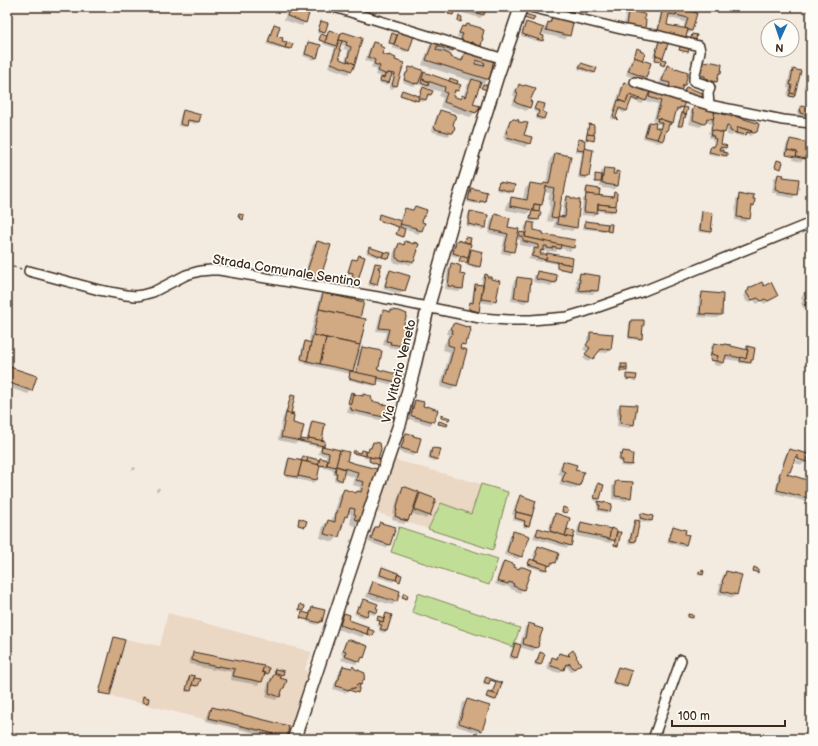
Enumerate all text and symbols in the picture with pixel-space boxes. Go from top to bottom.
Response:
north arrow [760,18,800,58]
text: N [775,41,784,54]
street label: Strada Comunale Sentino [212,251,362,291]
street label: Via Vittorio Veneto [378,318,420,425]
scale bar [672,702,785,728]
text: 100 m [678,709,710,724]

